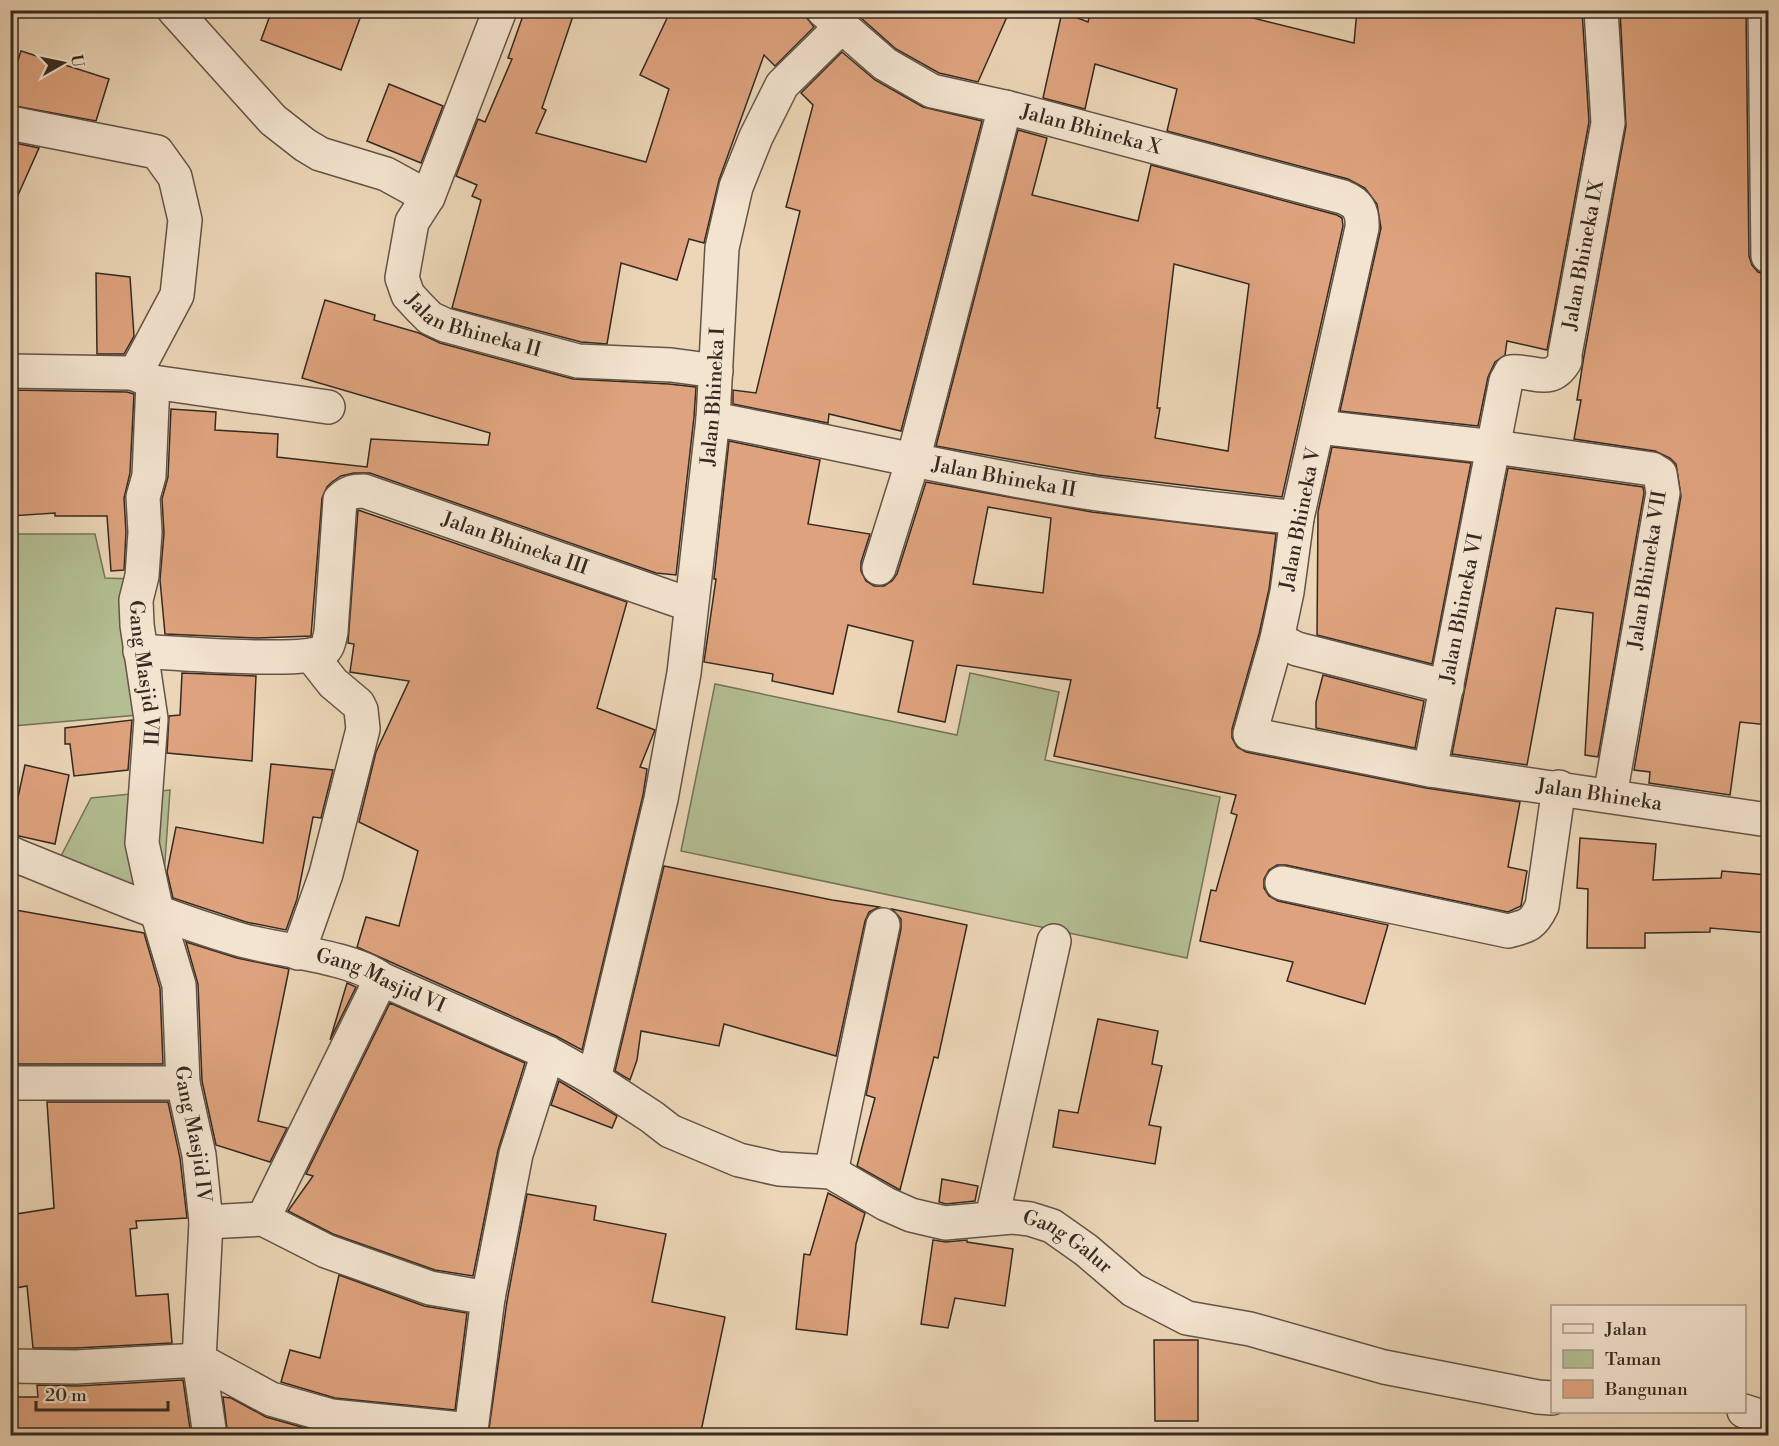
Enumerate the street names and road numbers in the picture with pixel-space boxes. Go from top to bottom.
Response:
street label: Jalan Bhineka X [1017,99,1164,161]
street label: Jalan Bhineka IX [1557,178,1610,333]
street label: Jalan Bhineka II [399,287,544,363]
street label: Jalan Bhineka I [695,327,730,468]
street label: Jalan Bhineka V [1275,445,1327,593]
street label: Jalan Bhineka II [929,452,1078,503]
street label: Jalan Bhineka VII [1623,489,1673,652]
street label: Jalan Bhineka III [438,506,592,581]
street label: Jalan Bhineka VI [1435,530,1489,686]
street label: Gang Masjid VII [124,600,164,747]
street label: Jalan Bhineka [1534,773,1665,817]
street label: Gang Masjid VI [314,943,450,1019]
street label: Gang Masjid IV [170,1065,216,1204]
street label: Gang Galur [1019,1205,1118,1279]

